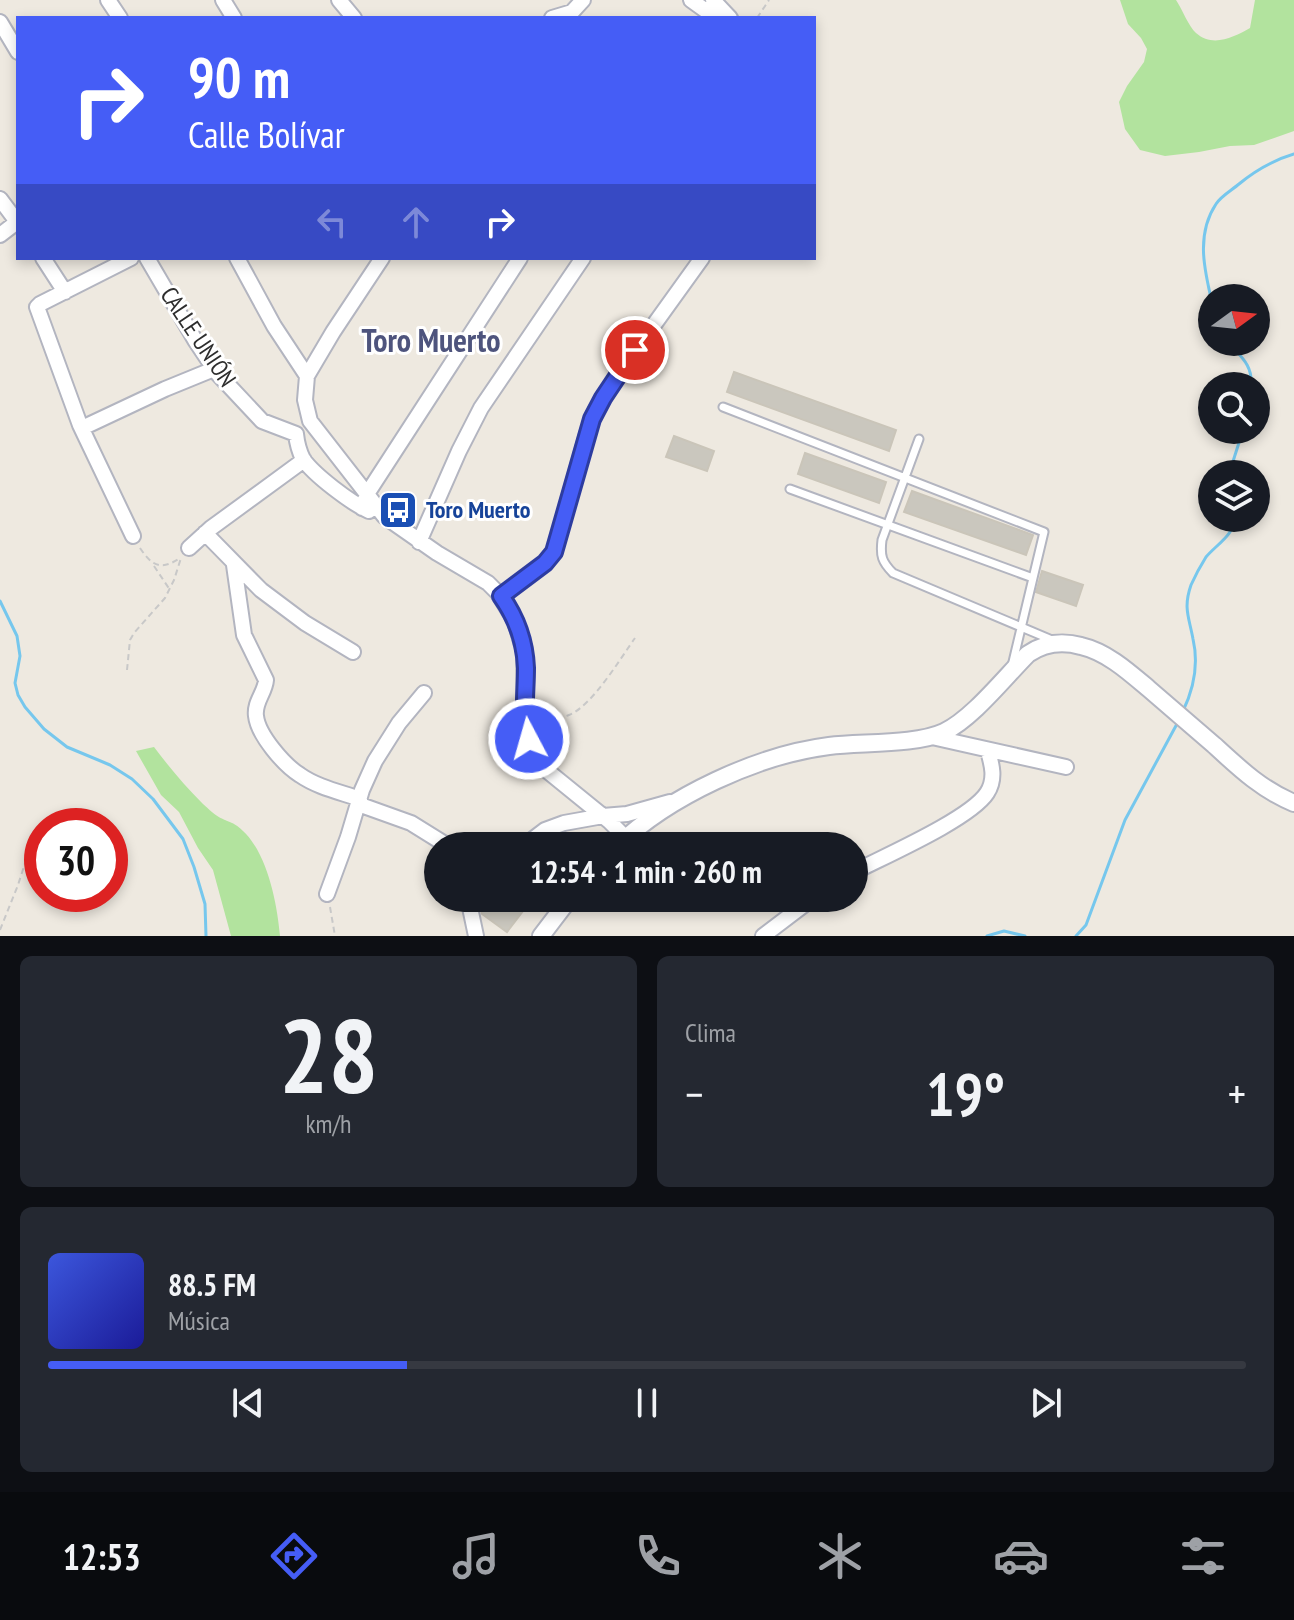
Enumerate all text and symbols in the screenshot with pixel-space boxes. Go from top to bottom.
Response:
text: 90 m [188,41,290,113]
icon: right [56,48,160,152]
text: Calle Bolívar [188,111,345,158]
icon: left [310,200,354,244]
icon: ahead [394,200,438,244]
icon: right [478,200,522,244]
street label: CALLE UNIÓN [154,281,243,393]
north arrow [1198,284,1270,356]
map controls [1198,284,1270,532]
pin [601,316,669,384]
district label: Toro Muerto [361,319,501,361]
icon: arrive [613,328,657,372]
button: search [1198,372,1270,444]
button: layers [1198,460,1270,532]
bus stop icon: Toro Muerto [377,489,419,531]
place label: Toro Muerto [426,494,531,525]
position arrow [487,697,571,781]
speed limit sign: 30 [24,808,128,912]
text: 12:54 · 1 min · 260 m [530,852,762,891]
text: 28 [279,987,378,1122]
text: Clima [685,1016,736,1049]
text: 19° [926,1055,1005,1133]
text: − [685,1065,703,1122]
text: + [1228,1065,1246,1122]
text: km/h [305,1107,352,1140]
text: 88.5 FM [168,1265,256,1304]
text: Música [168,1304,230,1337]
icon: previous [226,1381,270,1425]
icon: pause [625,1381,669,1425]
icon: next [1024,1381,1068,1425]
icon: directions [266,1528,322,1584]
icon: music [448,1528,504,1584]
icon: phone [630,1528,686,1584]
icon: climate [812,1528,868,1584]
icon: car [993,1528,1049,1584]
icon: filters [1175,1528,1231,1584]
text: 12:53 [63,1533,141,1580]

